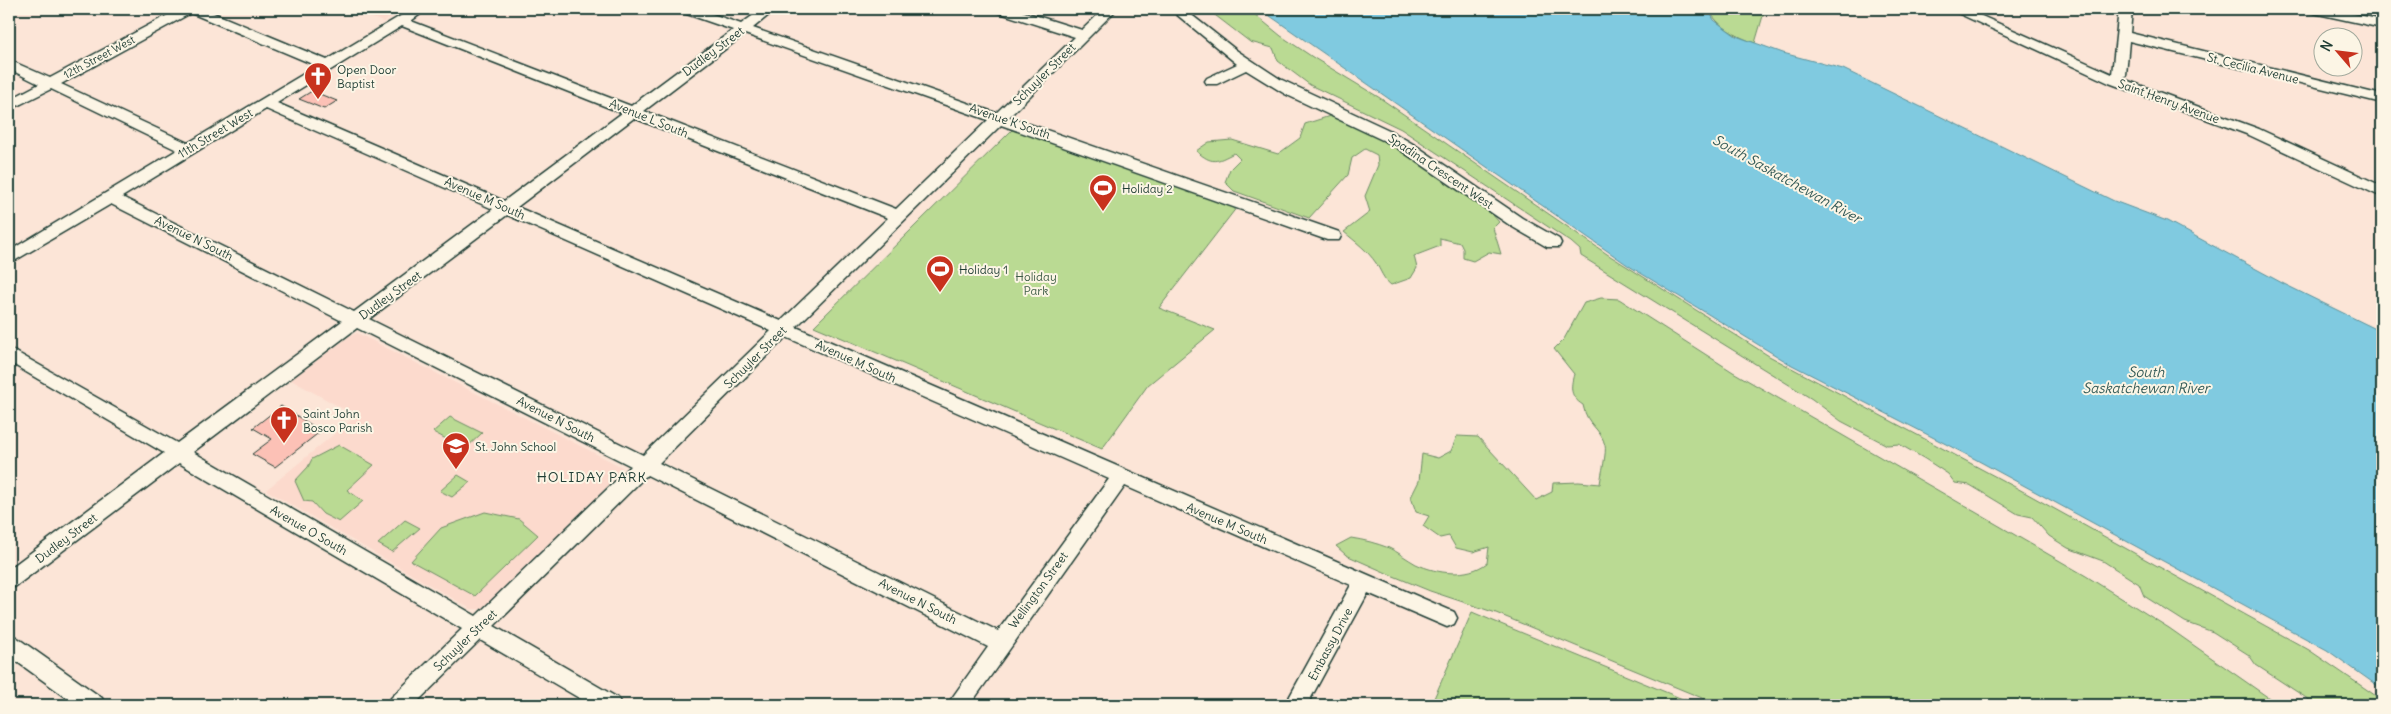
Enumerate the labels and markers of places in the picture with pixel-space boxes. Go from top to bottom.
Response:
church icon: Open Door Baptist [303,61,333,100]
place label: Open Door Baptist [337,62,396,91]
sports icon: Holiday 2 [1088,173,1118,212]
place label: Holiday 2 [1122,181,1173,196]
sports icon: Holiday 1 [925,254,955,293]
place label: Holiday 1 [959,262,1008,277]
church icon: Saint John Bosco Parish [269,405,299,444]
place label: Saint John Bosco Parish [303,406,372,435]
school or university icon: St. John School [441,431,471,470]
place label: St. John School [475,439,556,454]

